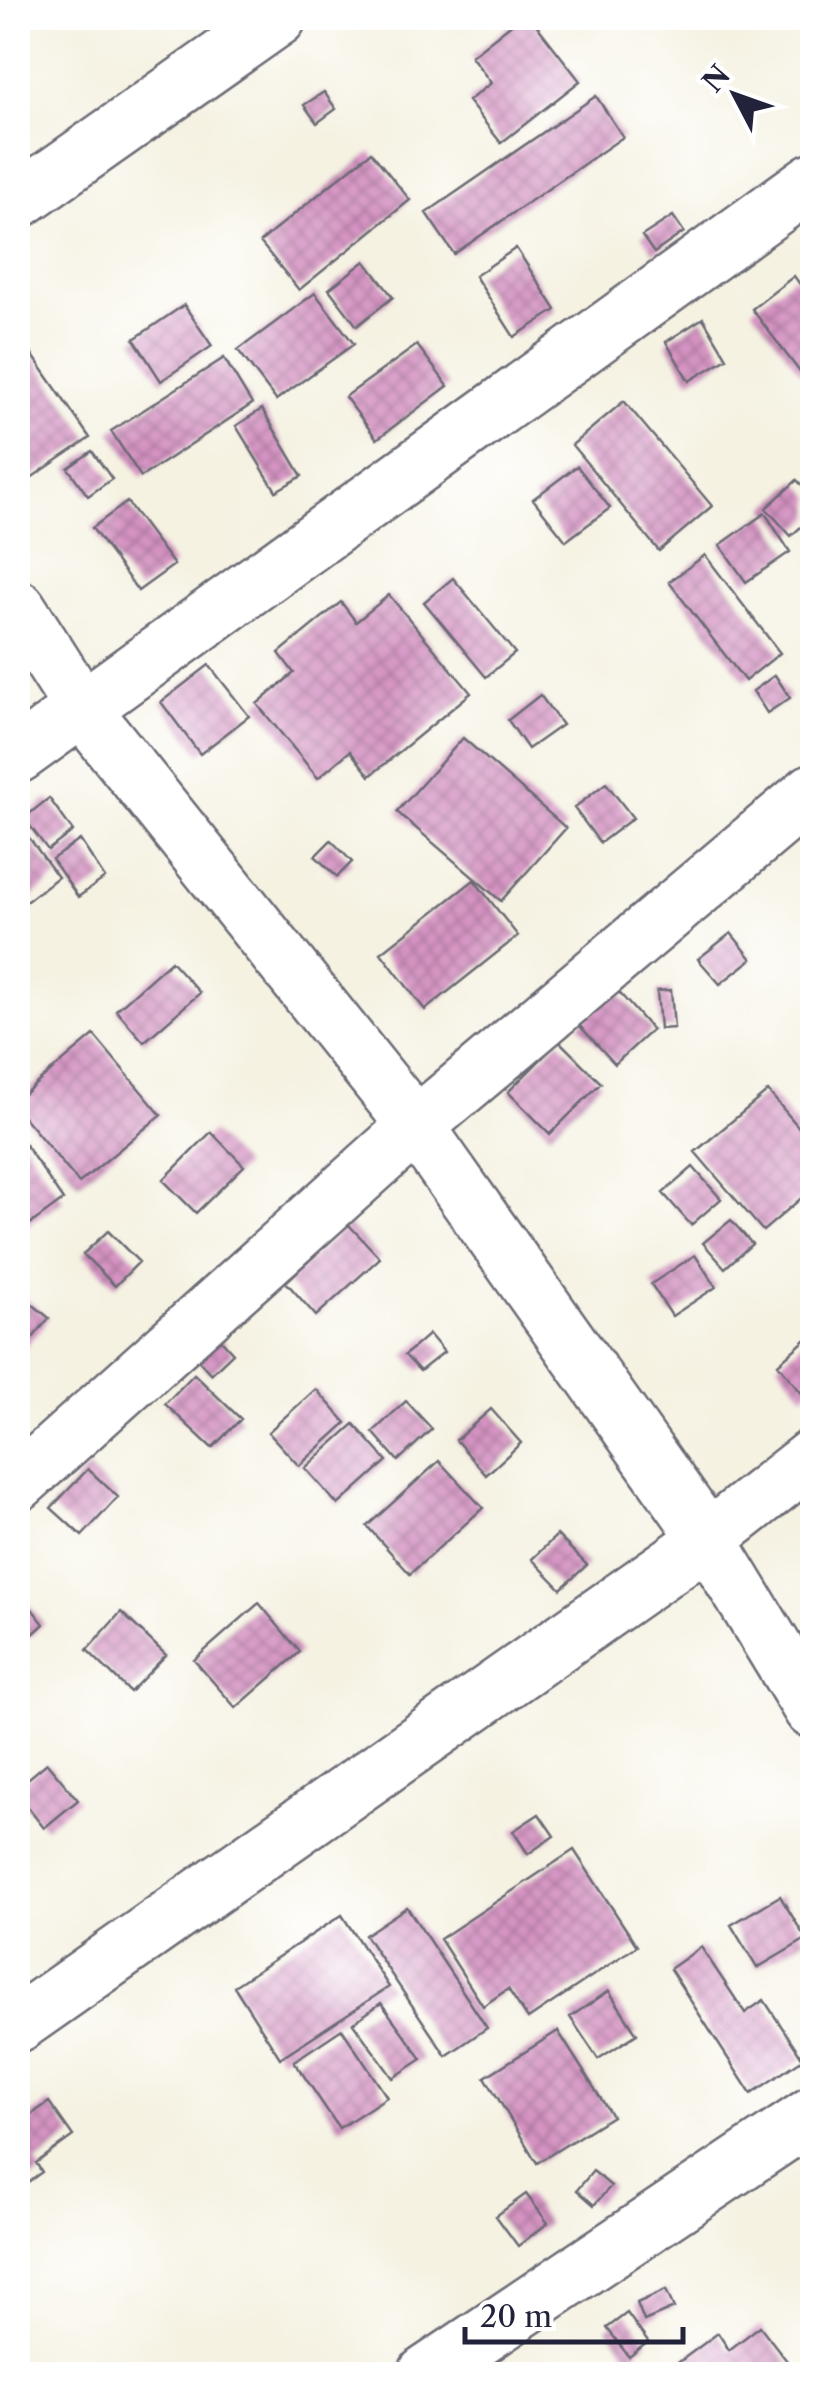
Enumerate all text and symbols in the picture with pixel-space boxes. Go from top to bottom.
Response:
north arrow [685,45,785,145]
text: N [695,58,737,99]
scale bar [465,2282,682,2344]
text: 20 m [480,2298,552,2335]

